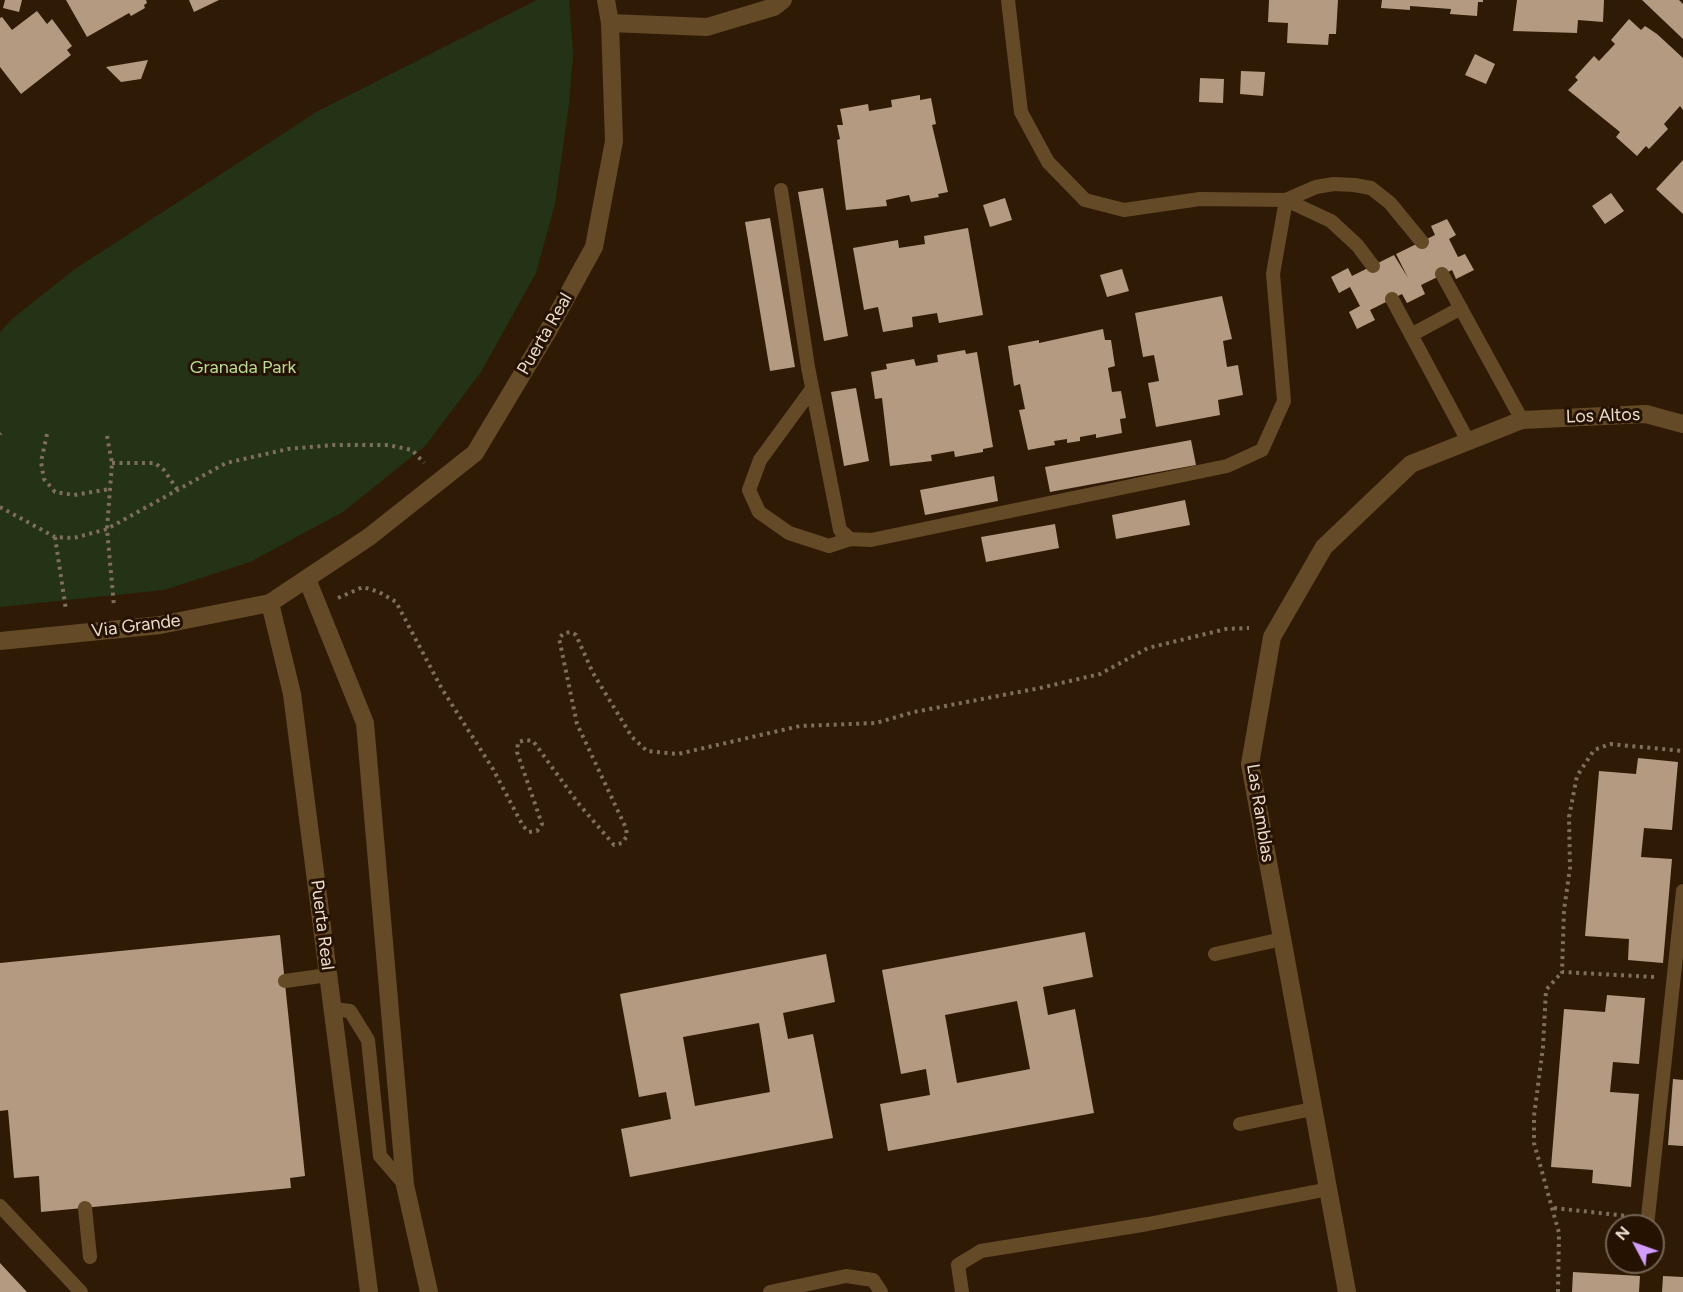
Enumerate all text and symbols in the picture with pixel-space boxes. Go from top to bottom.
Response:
street label: Puerta Real [513,289,577,379]
park label: Granada Park [190,357,296,379]
street label: Los Altos [1565,404,1641,428]
street label: Via Grande [90,610,182,642]
street label: Las Ramblas [1242,762,1278,864]
street label: Puerta Real [306,879,338,971]
north arrow [1605,1214,1665,1274]
text: N [1611,1222,1634,1244]

